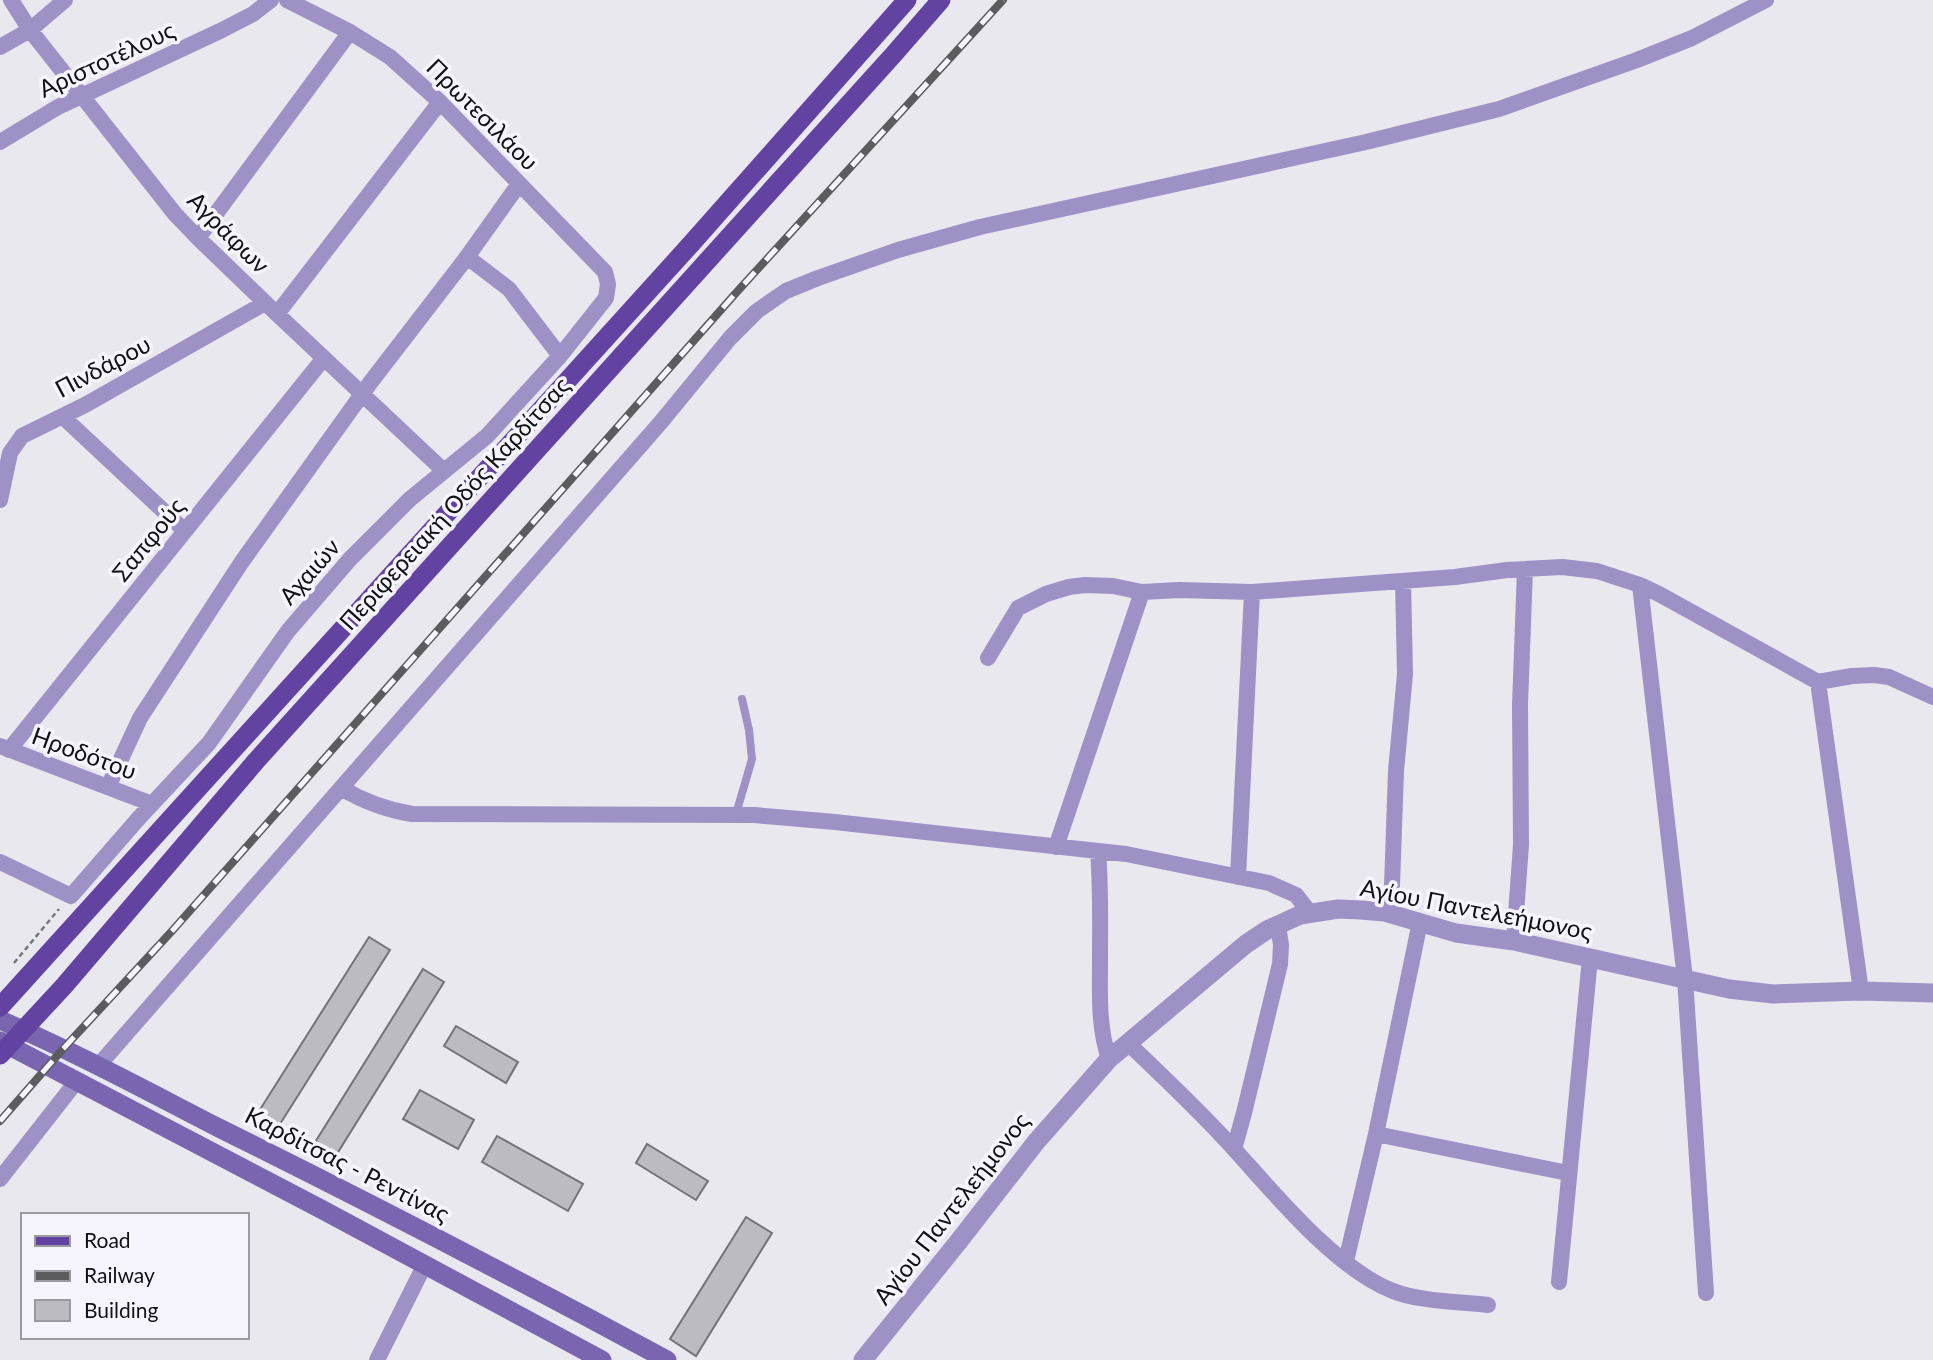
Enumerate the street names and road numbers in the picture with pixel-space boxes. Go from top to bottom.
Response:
street label: Αριστοτέλους [34,14,179,103]
street label: Πρωτεσιλάου [421,52,545,176]
street label: Αγράφων [182,185,276,279]
street label: Πινδάρου [50,328,155,403]
street label: Περιφερειακή Οδός Καρδίτσας [333,371,575,635]
street label: Σαπφούς [106,492,190,586]
street label: Αχαιών [272,532,345,610]
street label: Ηροδότου [28,720,141,785]
street label: Αγίου Παντελεήμονος [1358,872,1595,945]
street label: Καρδίτσας - Ρεντίνας [241,1100,455,1228]
street label: Αγίου Παντελεήμονος [867,1106,1035,1310]

